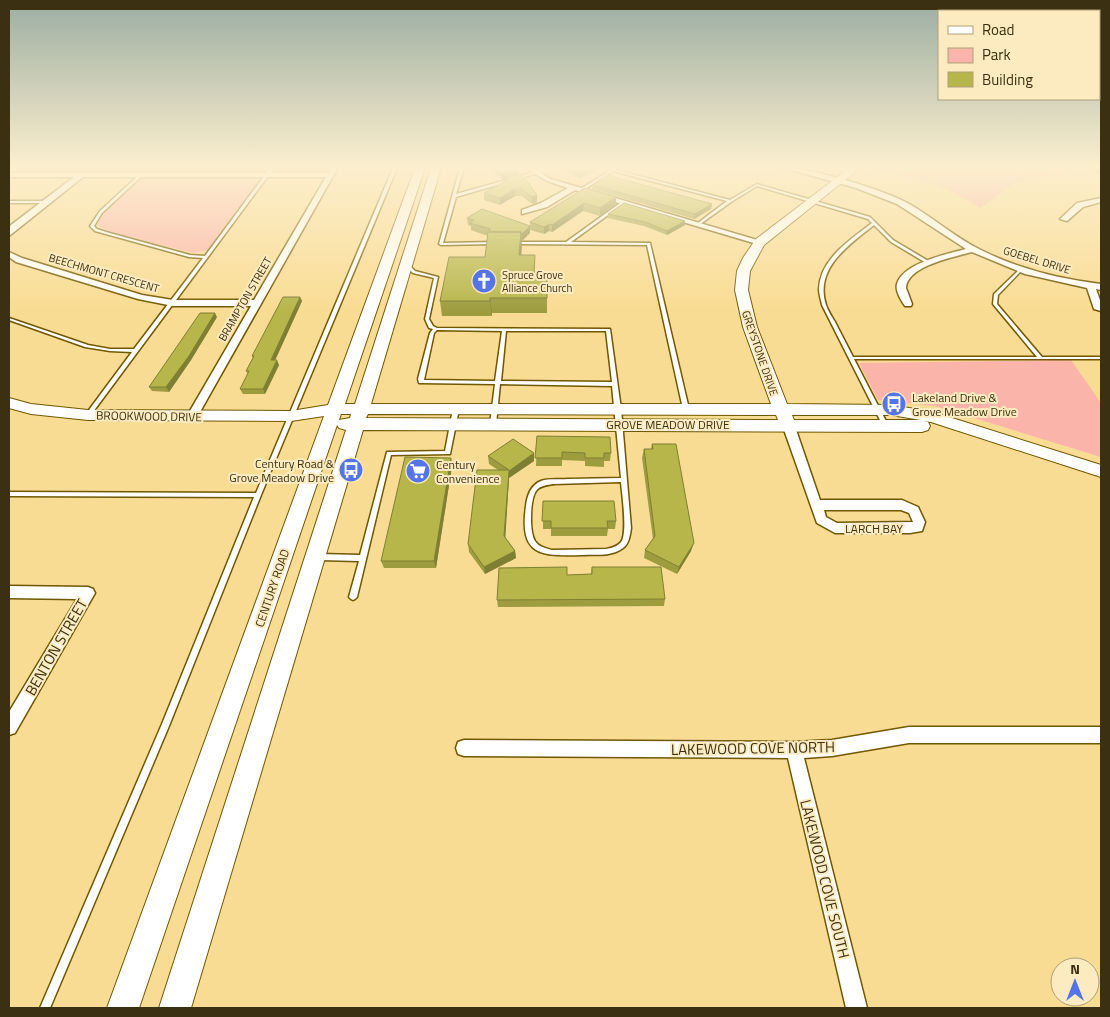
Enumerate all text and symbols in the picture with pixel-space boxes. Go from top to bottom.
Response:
legend [938,10,1100,100]
text: Road [982,18,1014,41]
text: Park [982,43,1011,66]
text: Building [982,68,1033,91]
street label: GOEBEL DRIVE [1001,242,1073,278]
street label: BEECHMONT CRESCENT [47,250,161,297]
street label: BRAMPTON STREET [214,254,276,344]
place label: Spruce Grove Alliance Church [502,267,572,296]
church icon: Spruce Grove Alliance Church [471,268,497,294]
street label: GREYSTONE DRIVE [738,308,782,398]
place label: Lakeland Drive & Grove Meadow Drive [912,388,1017,421]
bus stop icon: Lakeland Drive & Grove Meadow Drive [881,391,907,417]
street label: BROOKWOOD DRIVE [96,406,203,426]
street label: GROVE MEADOW DRIVE [606,415,730,434]
place label: Century Road & Grove Meadow Drive [229,454,335,487]
place label: Century Convenience [436,455,500,488]
bus stop icon: Century Road & Grove Meadow Drive [338,457,364,483]
supermarket icon: Century Convenience [405,458,431,484]
street label: LARCH BAY [845,519,903,538]
street label: CENTURY ROAD [250,546,294,630]
street label: BENTON STREET [19,594,93,700]
street label: LAKEWOOD COVE NORTH [671,735,835,761]
street label: LAKEWOOD COVE SOUTH [794,797,856,961]
north arrow [1050,957,1100,1007]
text: N [1070,958,1080,979]

